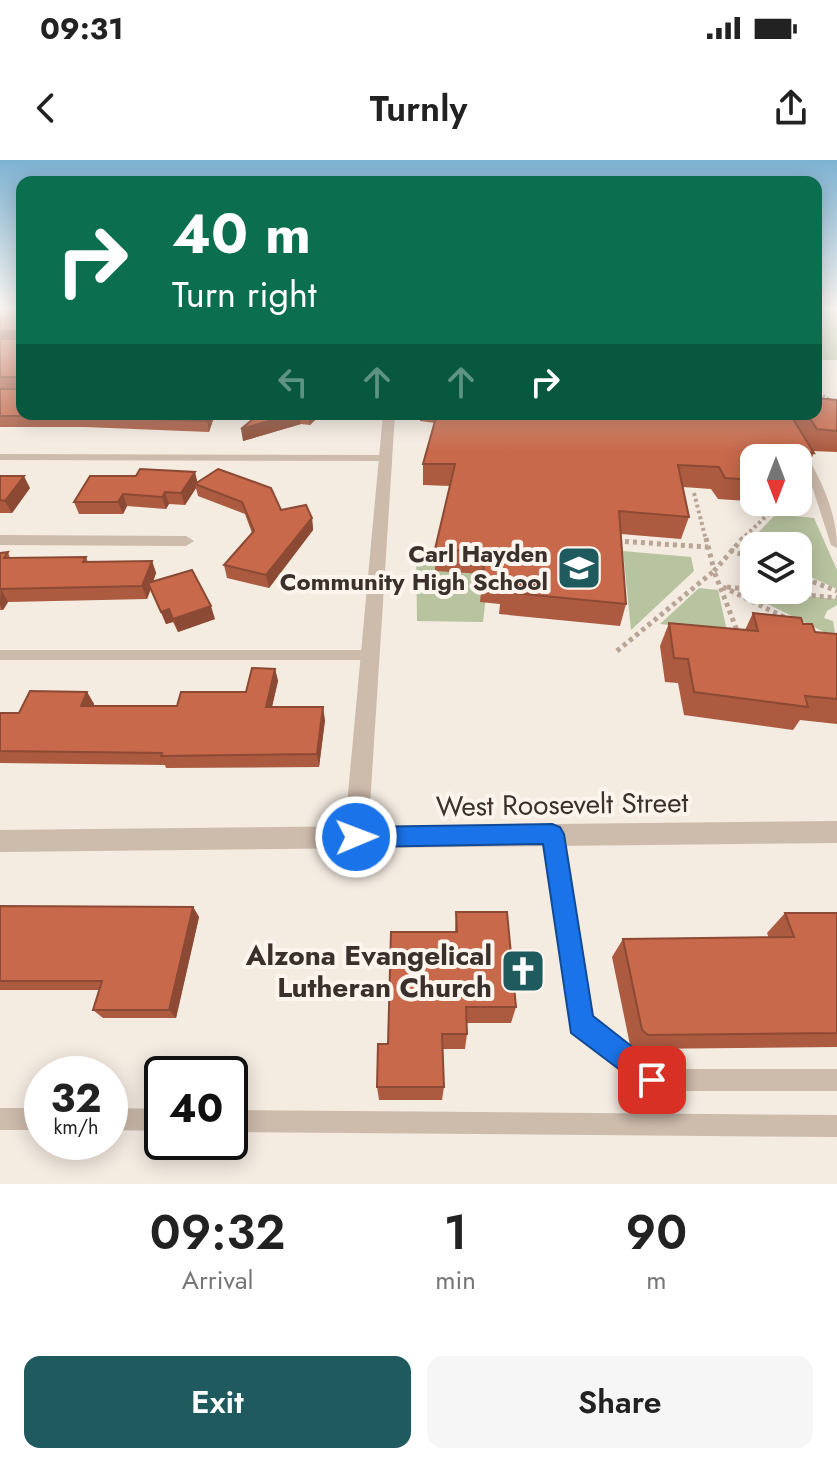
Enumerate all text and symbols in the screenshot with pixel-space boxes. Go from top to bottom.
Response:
text: 09:31 [40,7,124,50]
text: Turnly [370,82,467,134]
icon: back [24,86,68,130]
icon: share [769,86,813,130]
text: 40 m [172,193,311,274]
icon: right [40,208,144,312]
text: Turn right [172,268,317,320]
icon: left [271,360,315,404]
icon: ahead [355,360,399,404]
icon: ahead [439,360,483,404]
icon: right [523,360,567,404]
north arrow [740,444,812,516]
map controls [740,444,812,604]
button: layers [740,532,812,604]
place label: Carl Hayden Community High School [280,536,548,599]
school or university icon: Carl Hayden Community High School [555,544,603,592]
street label: West Roosevelt Street [435,782,689,827]
position arrow [314,795,398,879]
place label: Alzona Evangelical Lutheran Church [245,935,492,1008]
church icon: Alzona Evangelical Lutheran Church [499,947,547,995]
pin [618,1046,686,1114]
speed limit sign: 40 [144,1056,248,1160]
icon: arrive [630,1058,674,1102]
text: 32 [50,1069,102,1127]
text: km/h [53,1113,99,1142]
text: 09:32 [150,1198,285,1267]
text: 1 [444,1198,467,1267]
text: 90 [626,1198,687,1267]
text: Arrival [182,1261,253,1299]
text: min [435,1261,476,1299]
text: m [646,1261,667,1299]
button: Exit [24,1356,411,1448]
button: Share [427,1356,813,1448]

